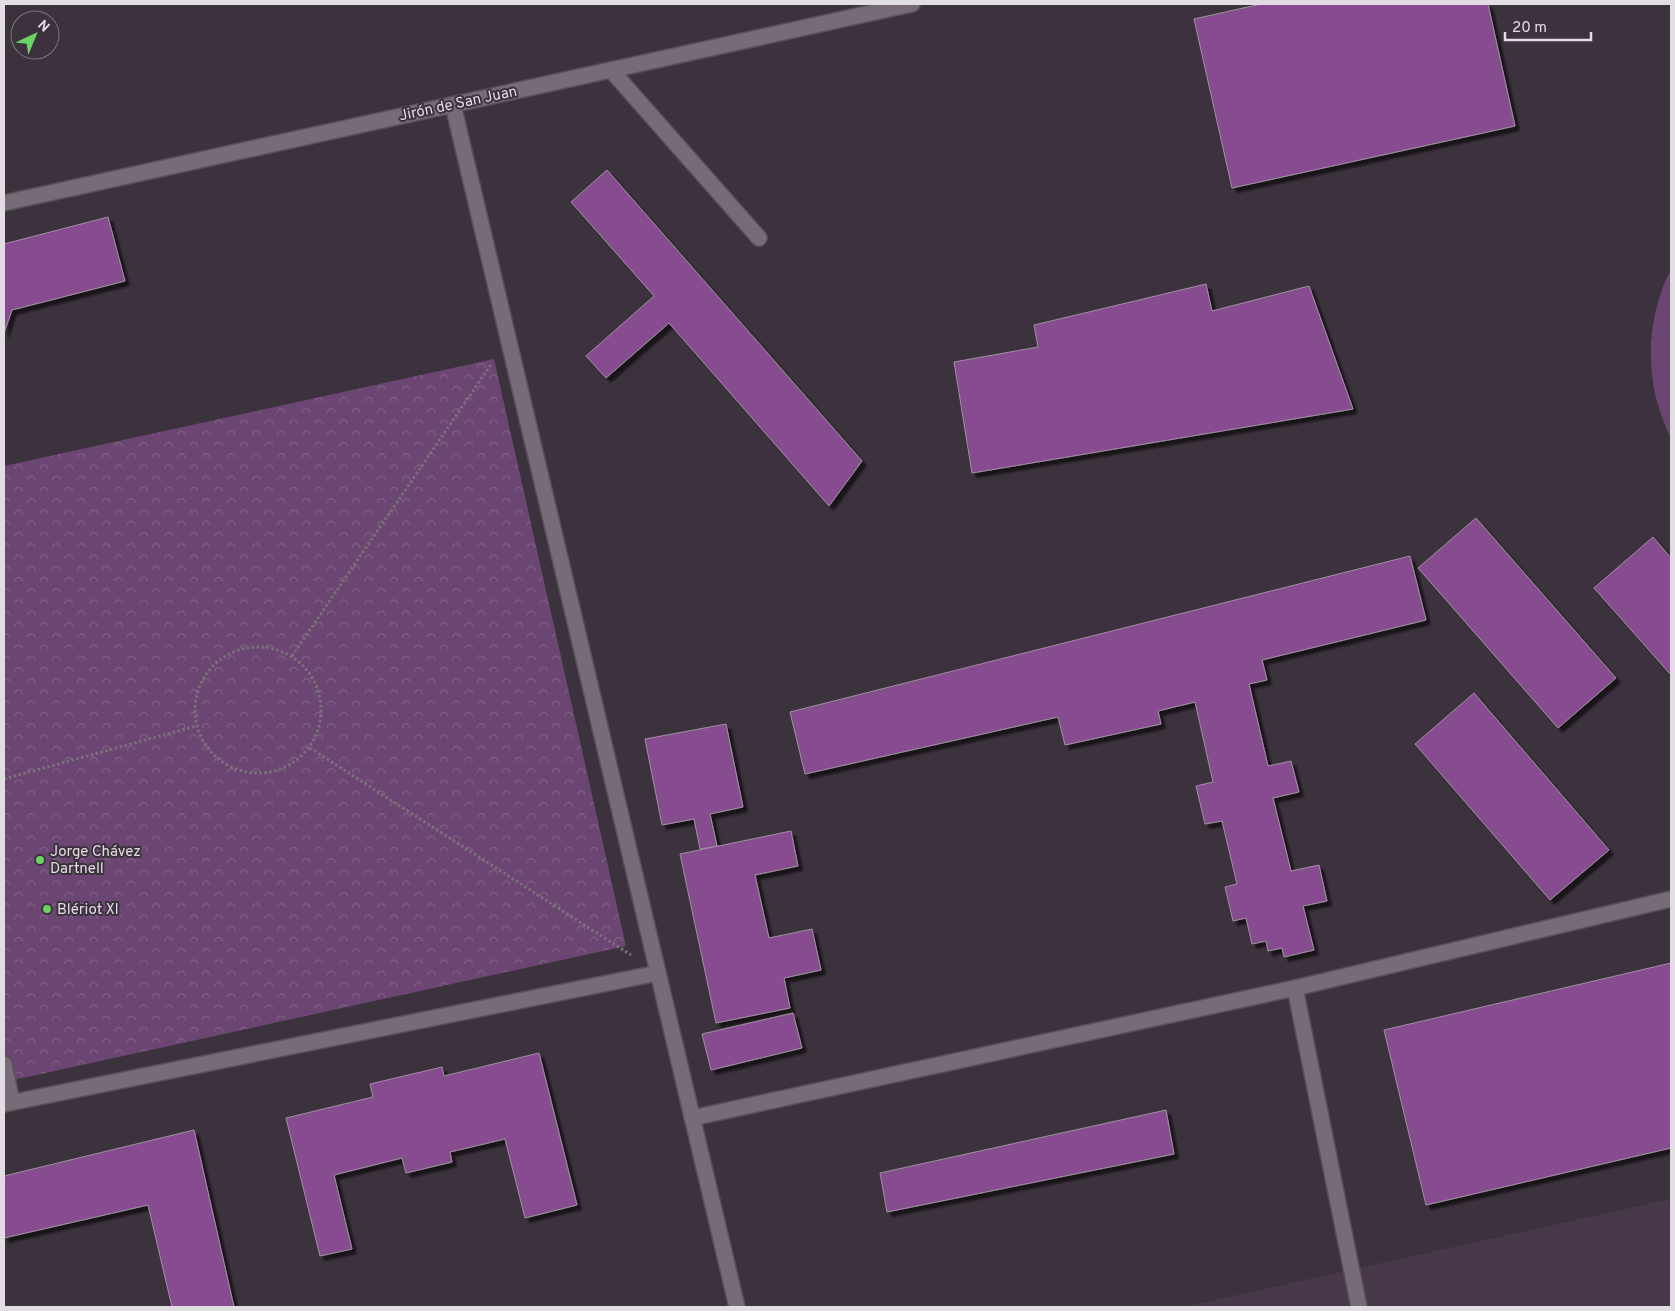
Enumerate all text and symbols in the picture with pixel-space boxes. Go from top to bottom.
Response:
north arrow [10,10,60,60]
scale bar [1505,10,1591,42]
text: N [33,17,53,36]
text: 20 m [1512,19,1547,38]
street label: Jirón de San Juan [398,83,519,126]
place label: Jorge Chávez Dartnell [50,843,141,879]
marker: Jorge Chávez Dartnell [34,854,46,866]
place label: Blériot XI [57,901,119,920]
marker: Blériot XI [41,903,53,915]

